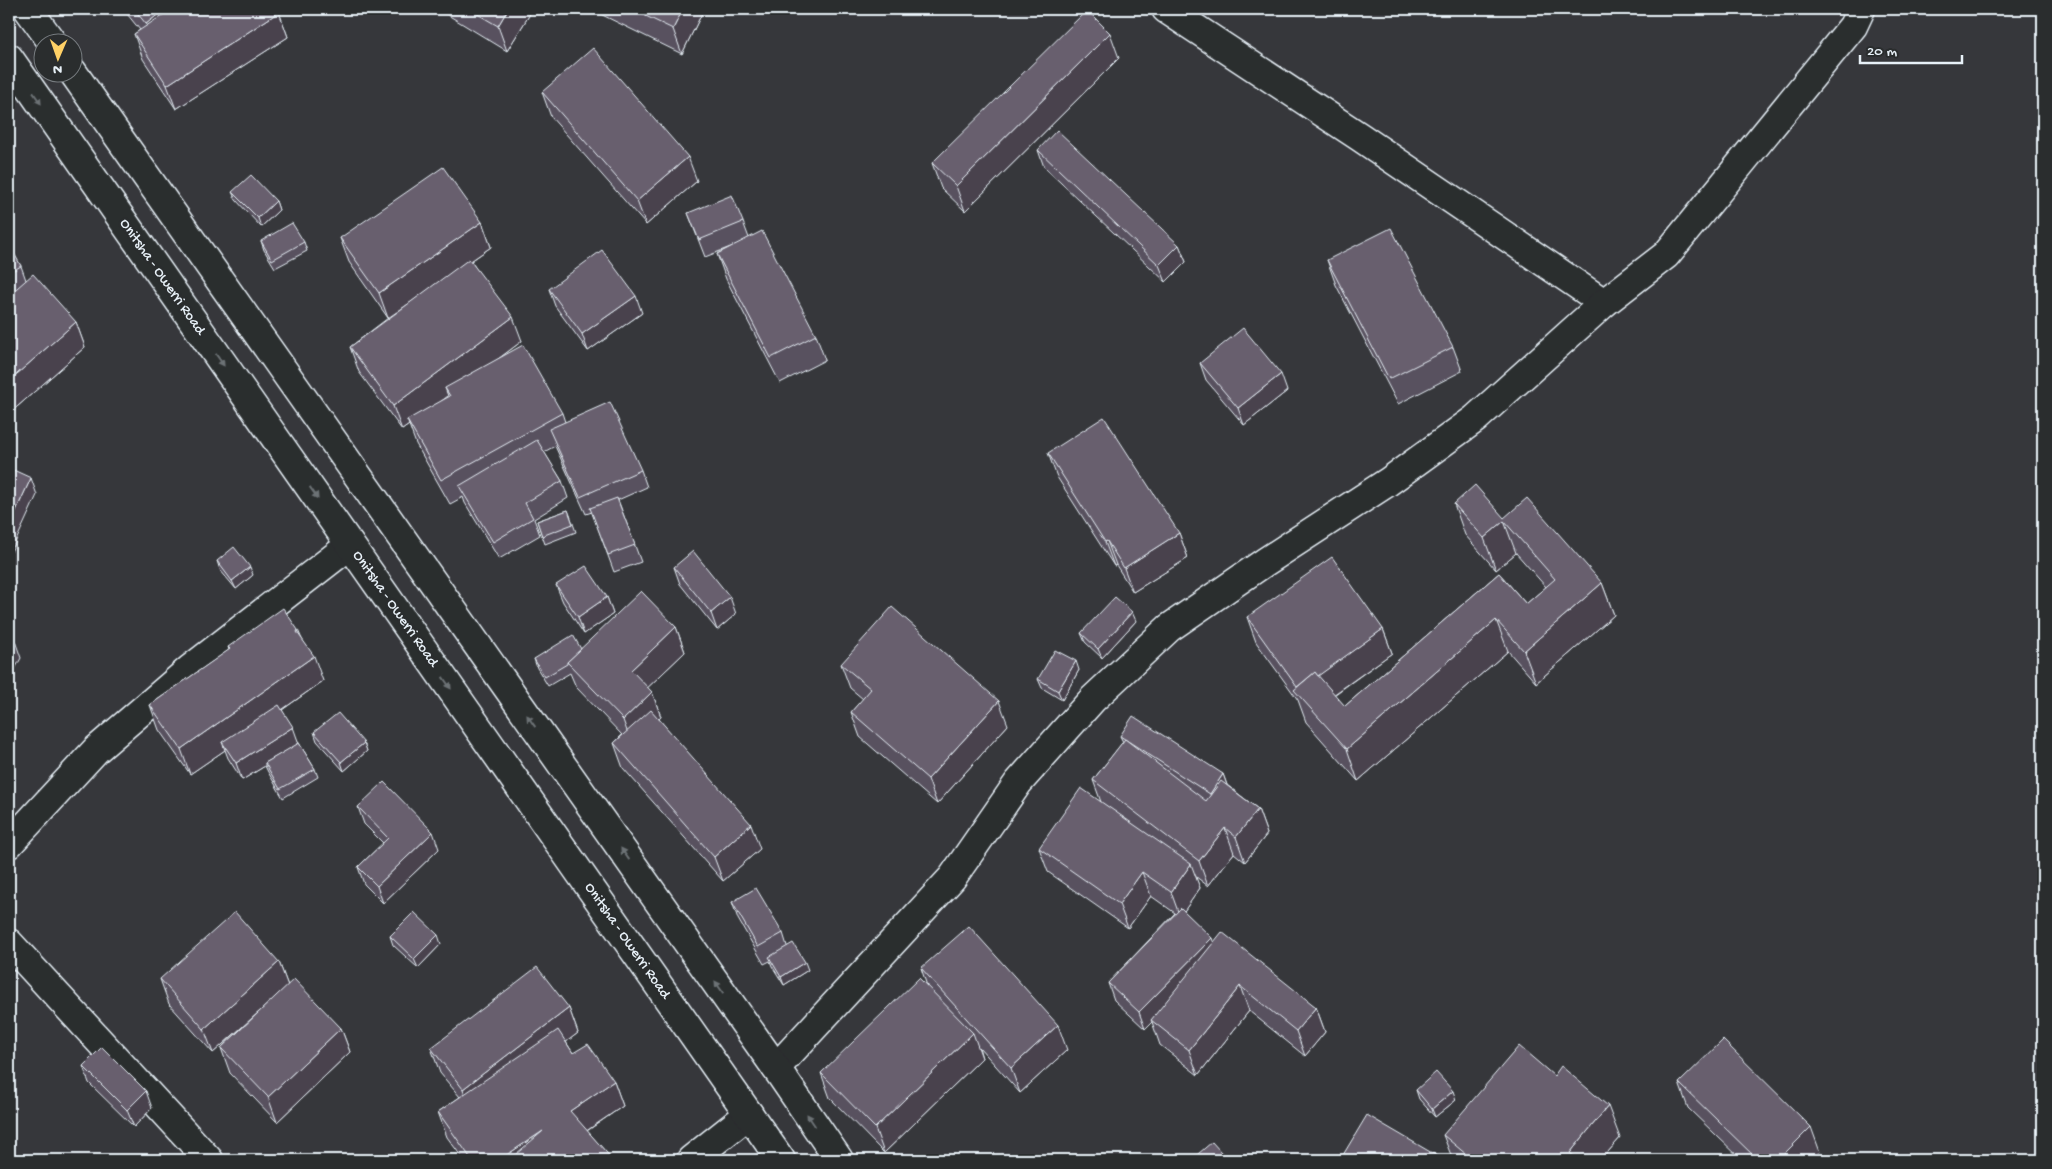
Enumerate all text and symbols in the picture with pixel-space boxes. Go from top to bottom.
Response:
north arrow [32,32,82,82]
scale bar [1860,32,1962,64]
text: 20 m [1867,43,1897,61]
text: N [53,60,62,77]
one-way arrow [32,91,42,105]
street label: Onitsha - Owerri Road [115,215,210,340]
one-way arrow [215,353,225,367]
one-way arrow [309,486,319,500]
street label: Onitsha - Owerri Road [348,547,443,672]
one-way arrow [442,677,452,690]
one-way arrow [526,714,536,728]
one-way arrow [620,847,630,861]
street label: Onitsha - Owerri Road [580,879,675,1004]
one-way arrow [714,980,724,993]
one-way arrow [806,1113,816,1127]

